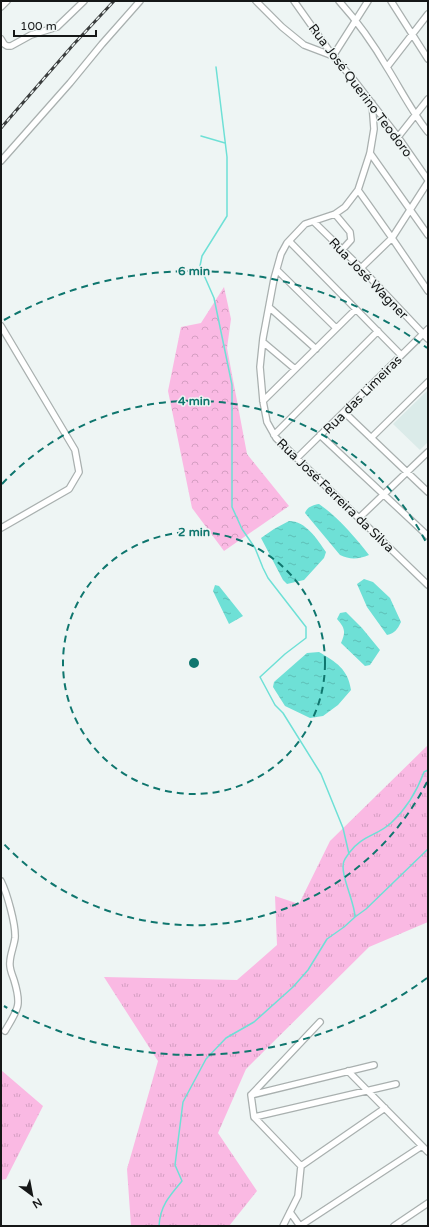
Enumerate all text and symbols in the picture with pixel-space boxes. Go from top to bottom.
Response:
scale bar [14,12,96,38]
text: 100 m [20,19,57,33]
street label: Rua José Querino Teodoro [305,21,416,161]
street label: Rua José Wagner [325,235,411,323]
text: 6 min [178,264,210,278]
street label: Rua das Limeiras [320,352,405,437]
text: 4 min [178,394,210,408]
street label: Rua José Ferreira da Silva [273,435,397,556]
text: 2 min [178,525,210,539]
centre of rings [187,656,201,670]
north arrow [12,1175,52,1215]
text: N [30,1195,44,1211]

